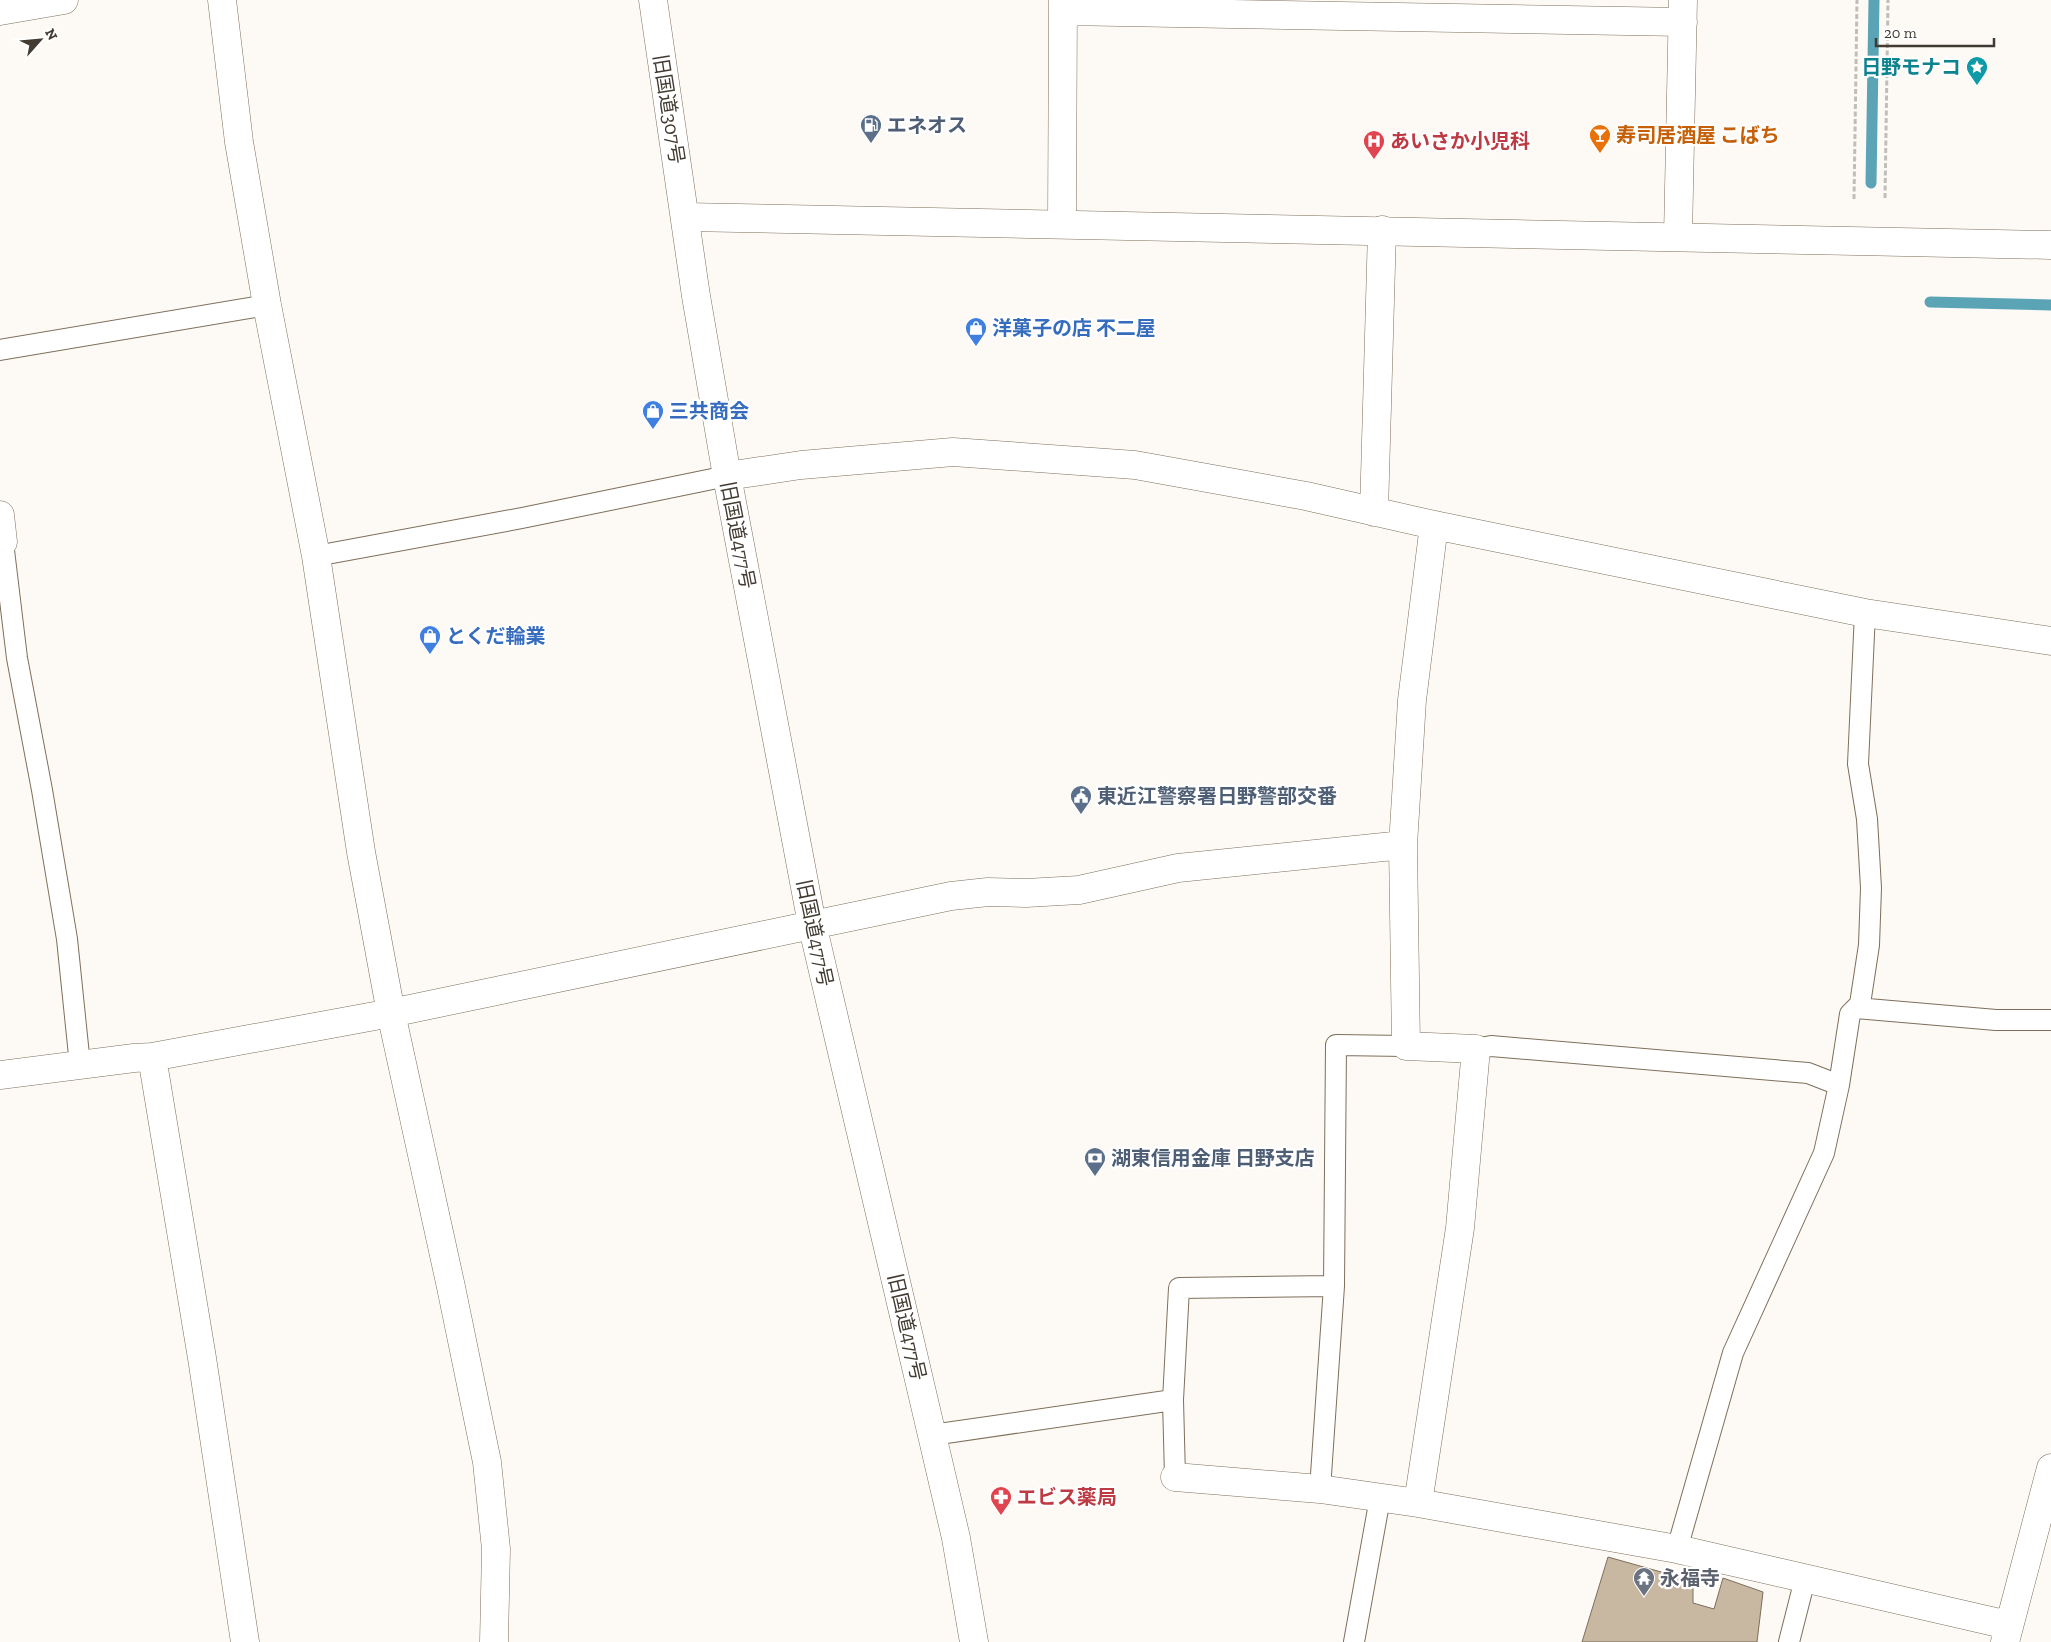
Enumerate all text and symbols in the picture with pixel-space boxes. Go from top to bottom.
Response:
north arrow [15,15,65,65]
scale bar [1876,15,1994,47]
text: 20 m [1884,24,1917,42]
text: N [41,26,61,43]
street label: 旧国道307号 [648,52,690,166]
place label: 日野モナコ [1861,55,1961,79]
place icon: 日野モナコ [1965,55,1989,86]
fuel station icon: エネオス [859,113,883,144]
place label: エネオス [887,113,967,137]
bar icon: 寿司居酒屋 こばち [1588,123,1612,154]
place label: 寿司居酒屋 こばち [1616,123,1780,147]
hospital icon: あいさか小児科 [1362,129,1386,160]
place label: あいさか小児科 [1390,129,1530,153]
shop icon: 洋菓子の店 不二屋 [964,316,988,347]
place label: 洋菓子の店 不二屋 [992,316,1156,340]
shop icon: 三共商会 [641,399,665,430]
place label: 三共商会 [669,399,749,423]
street label: 旧国道477号 [716,479,760,591]
shop icon: とくだ輪業 [418,624,442,655]
place label: とくだ輪業 [446,624,545,648]
public building icon: 東近江警察署日野警部交番 [1069,784,1093,815]
place label: 東近江警察署日野警部交番 [1097,784,1337,808]
street label: 旧国道477号 [792,877,838,989]
bank icon: 湖東信用金庫 日野支店 [1083,1146,1107,1177]
place label: 湖東信用金庫 日野支店 [1111,1146,1315,1170]
street label: 旧国道477号 [883,1271,931,1383]
pharmacy icon: エビス薬局 [989,1485,1013,1516]
place label: エビス薬局 [1017,1485,1117,1509]
temple icon: 永福寺 [1632,1566,1656,1597]
place label: 永福寺 [1660,1566,1720,1590]

